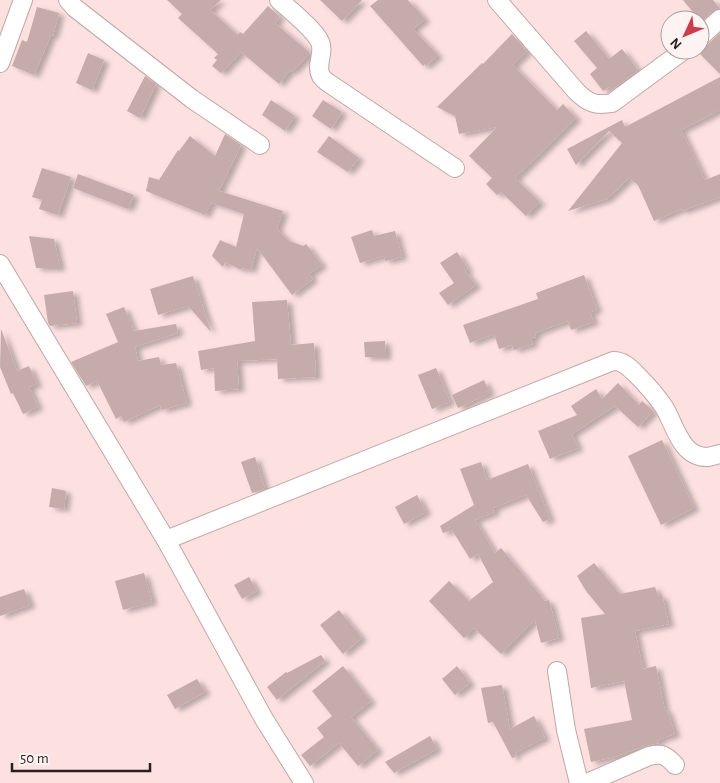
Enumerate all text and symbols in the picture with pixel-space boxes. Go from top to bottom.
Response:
north arrow [660,10,710,60]
text: N [668,35,685,52]
scale bar [12,740,150,772]
text: 50 m [20,751,49,766]

